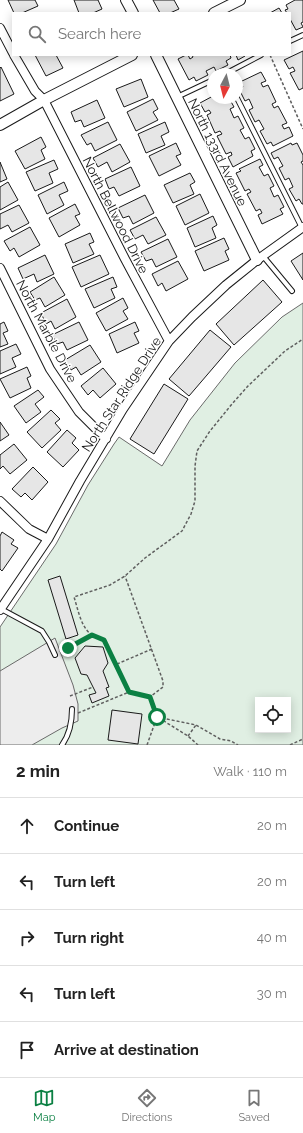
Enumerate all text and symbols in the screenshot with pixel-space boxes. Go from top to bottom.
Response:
search box [12,12,291,56]
icon: search [26,23,48,45]
text: Search here [58,25,141,43]
north arrow [207,68,243,104]
street label: North 133rd Avenue [185,96,250,209]
street label: North Bellwood Drive [80,154,152,276]
street label: North Marble Drive [13,277,80,385]
street label: North Star Ridge Drive [79,334,164,454]
route end [59,639,77,657]
map controls [255,697,291,733]
button: locate [255,697,291,733]
route start [148,708,166,726]
text: 2 min [16,761,60,781]
text: Walk · 110 m [213,764,287,779]
icon: ahead [16,815,38,837]
text: Continue [54,817,119,835]
text: 20 m [257,818,287,833]
icon: left [16,871,38,893]
text: Turn left [54,873,115,891]
text: 20 m [257,874,287,889]
icon: right [16,927,38,949]
text: Turn right [54,929,124,947]
text: 40 m [257,930,287,945]
icon: left [16,983,38,1005]
text: Turn left [54,985,115,1003]
text: 30 m [257,986,287,1001]
icon: arrive [16,1039,38,1061]
text: Arrive at destination [54,1041,199,1059]
tab: Map [33,1087,55,1124]
tab: Directions [122,1087,172,1124]
tab: Saved [238,1087,270,1124]

